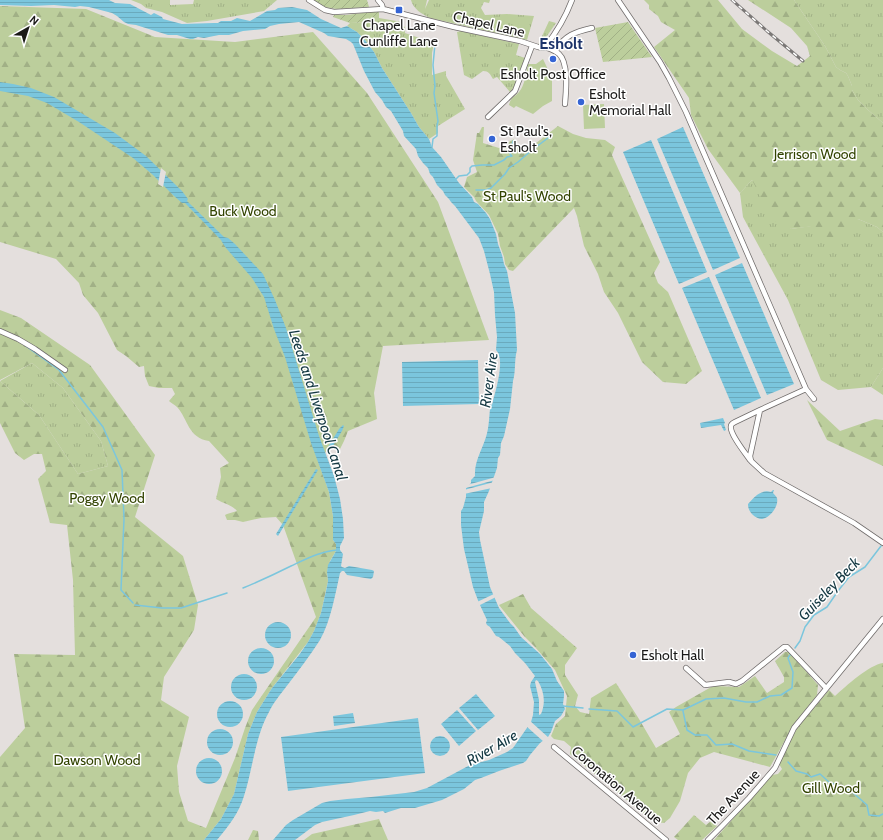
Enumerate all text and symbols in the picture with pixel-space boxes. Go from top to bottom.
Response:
marker: Chapel Lane Cunliffe Lane [394,5,404,15]
street label: Chapel Lane [451,7,527,41]
north arrow [8,8,48,48]
text: N [27,12,42,28]
place label: Chapel Lane Cunliffe Lane [360,16,438,50]
district label: Esholt [539,34,583,53]
marker: Esholt Post Office [548,54,558,64]
place label: Esholt Post Office [500,65,606,83]
place label: Esholt Memorial Hall [589,85,672,119]
marker: Esholt Memorial Hall [576,97,586,107]
place label: St Paul's, Esholt [500,122,552,156]
marker: St Paul's, Esholt [487,134,497,144]
park label: Jerrison Wood [773,145,856,163]
park label: St Paul's Wood [483,187,571,205]
park label: Buck Wood [209,202,277,220]
water label: Leeds and Liverpool Canal [285,327,351,483]
water label: River Aire [476,351,502,409]
park label: Poggy Wood [69,489,145,507]
water label: Guiseley Beck [794,553,864,624]
place label: Esholt Hall [641,646,705,664]
marker: Esholt Hall [628,650,638,660]
water label: River Aire [463,726,521,770]
street label: Coronation Avenue [568,742,666,828]
park label: Dawson Wood [53,751,141,769]
street label: The Avenue [703,765,763,829]
park label: Gill Wood [802,779,860,797]

